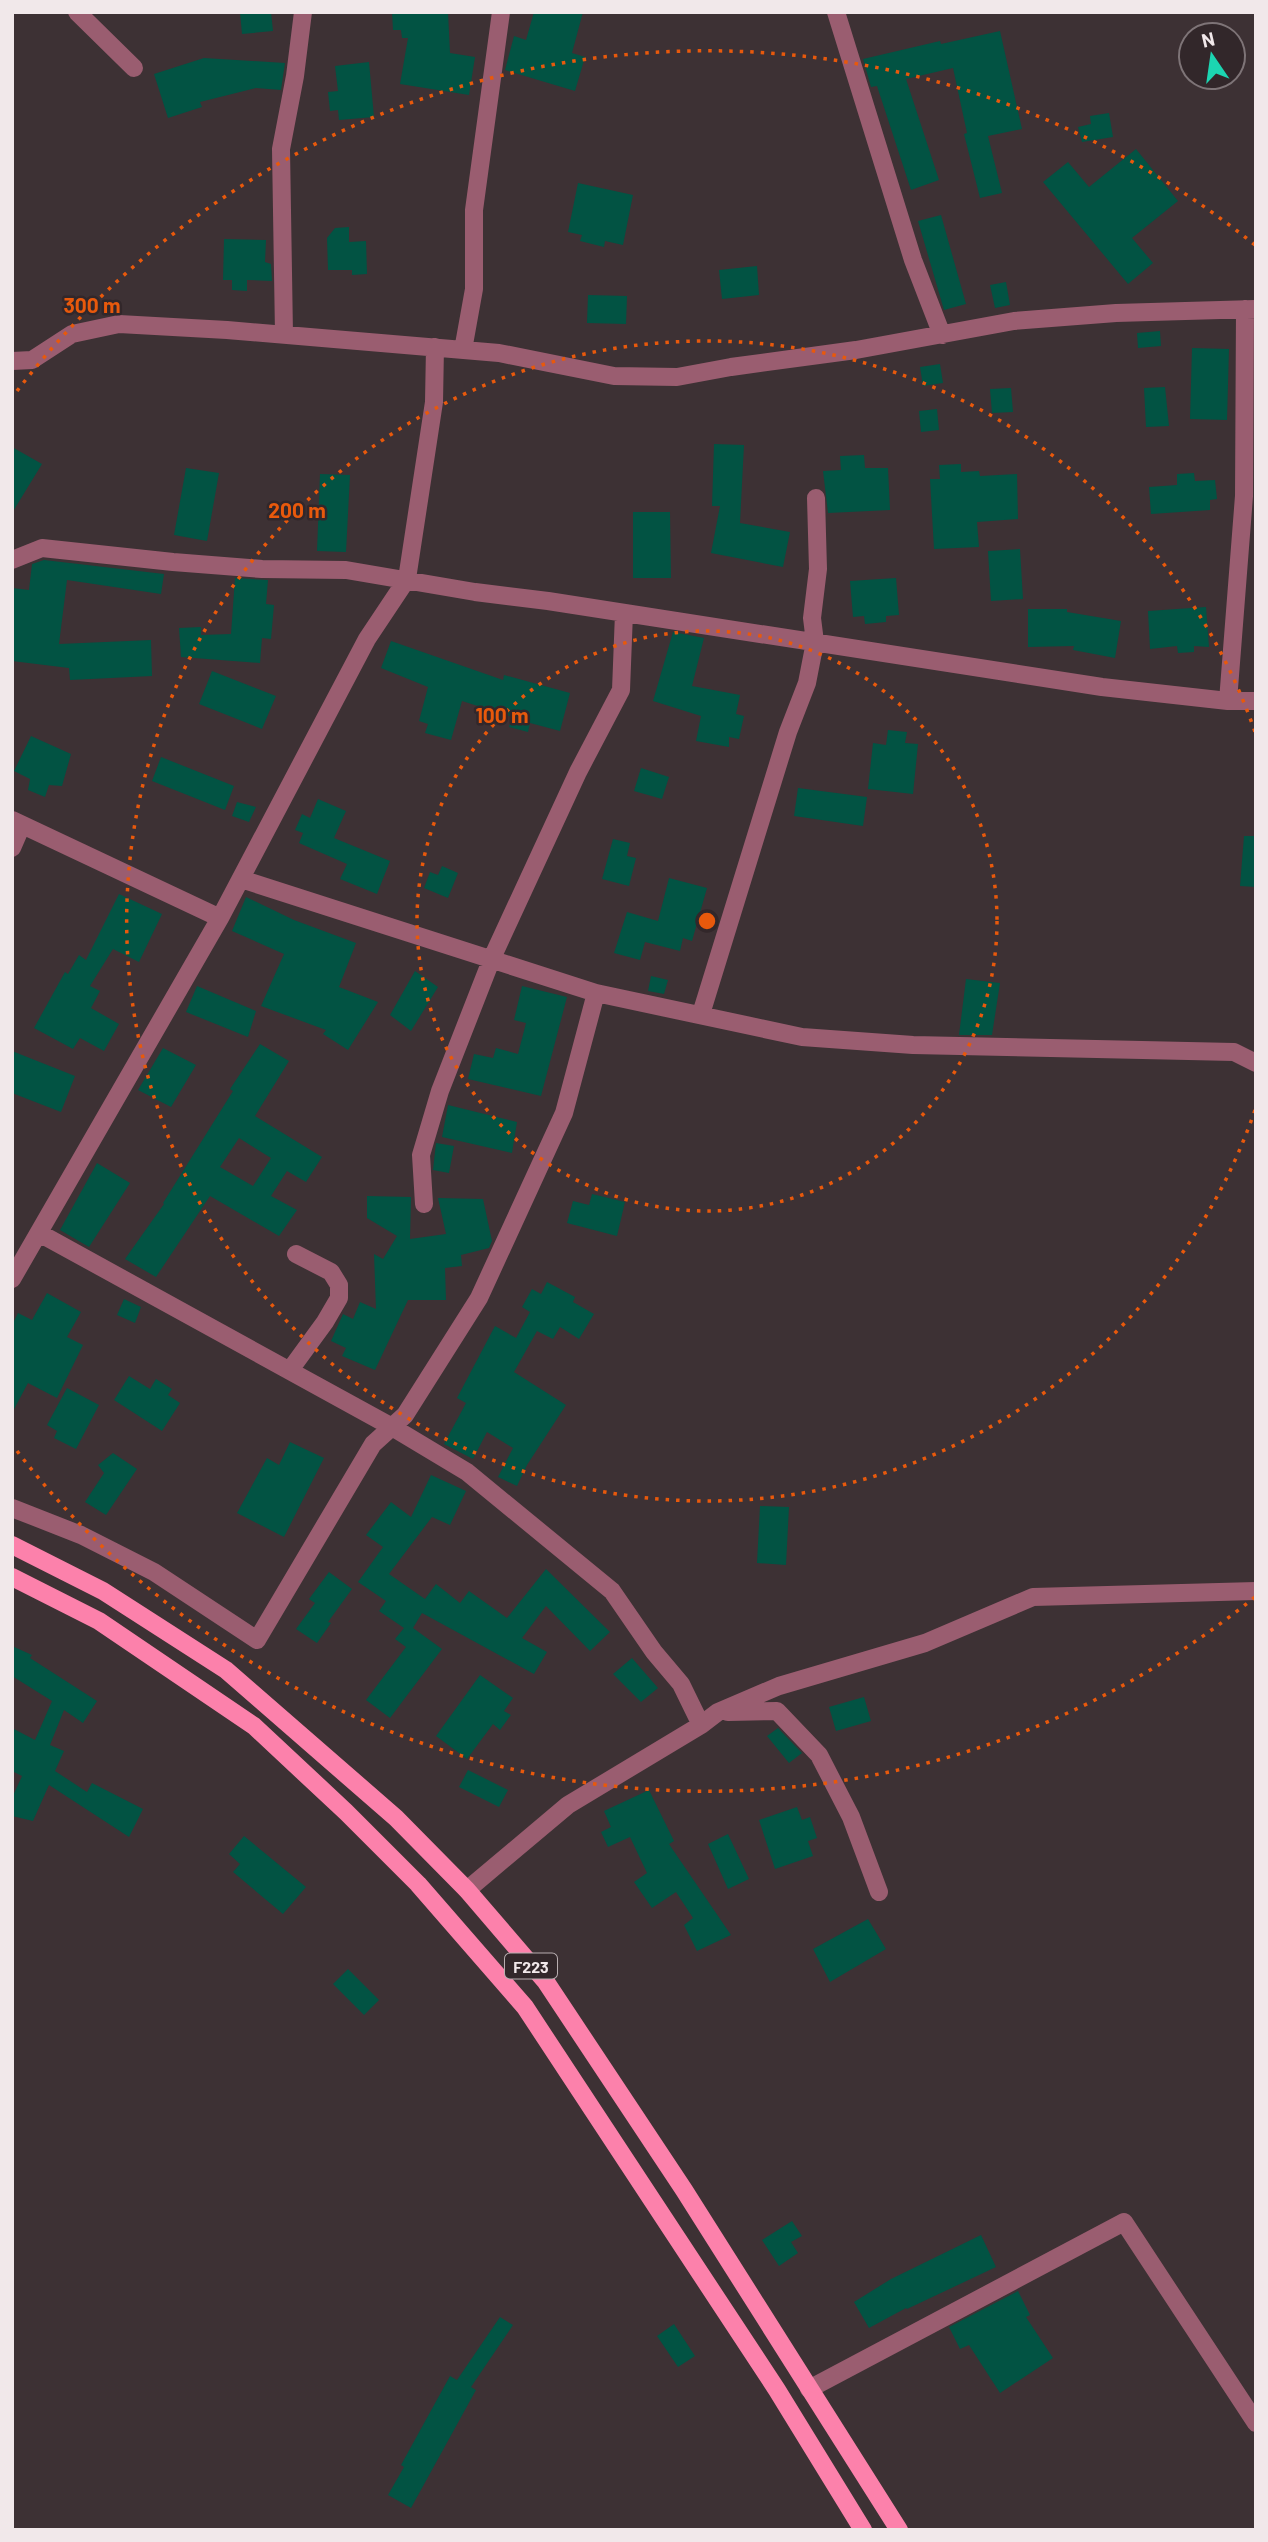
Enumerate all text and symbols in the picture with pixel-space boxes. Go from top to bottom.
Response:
north arrow [1177,21,1247,91]
text: N [1199,26,1217,52]
text: 300 m [63,292,121,317]
text: 200 m [268,497,326,522]
text: 100 m [475,702,529,727]
centre of rings [695,909,719,933]
road number: F223 [505,1954,557,1978]

